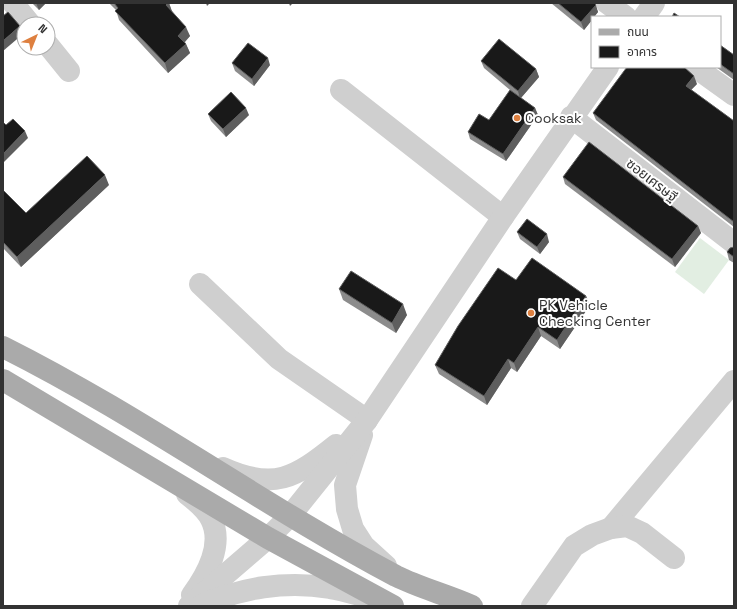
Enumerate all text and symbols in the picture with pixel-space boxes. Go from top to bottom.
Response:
north arrow [16,16,56,56]
legend [591,16,721,68]
text: N [35,21,50,36]
text: ถนน [627,24,649,40]
text: อาคาร [627,44,657,60]
place label: Cooksak [525,109,582,127]
marker: Cooksak [512,113,522,123]
street label: ซอยเศรษฐี [623,154,682,206]
place label: PK Vehicle Checking Center [539,296,651,330]
marker: PK Vehicle Checking Center [526,308,536,318]

